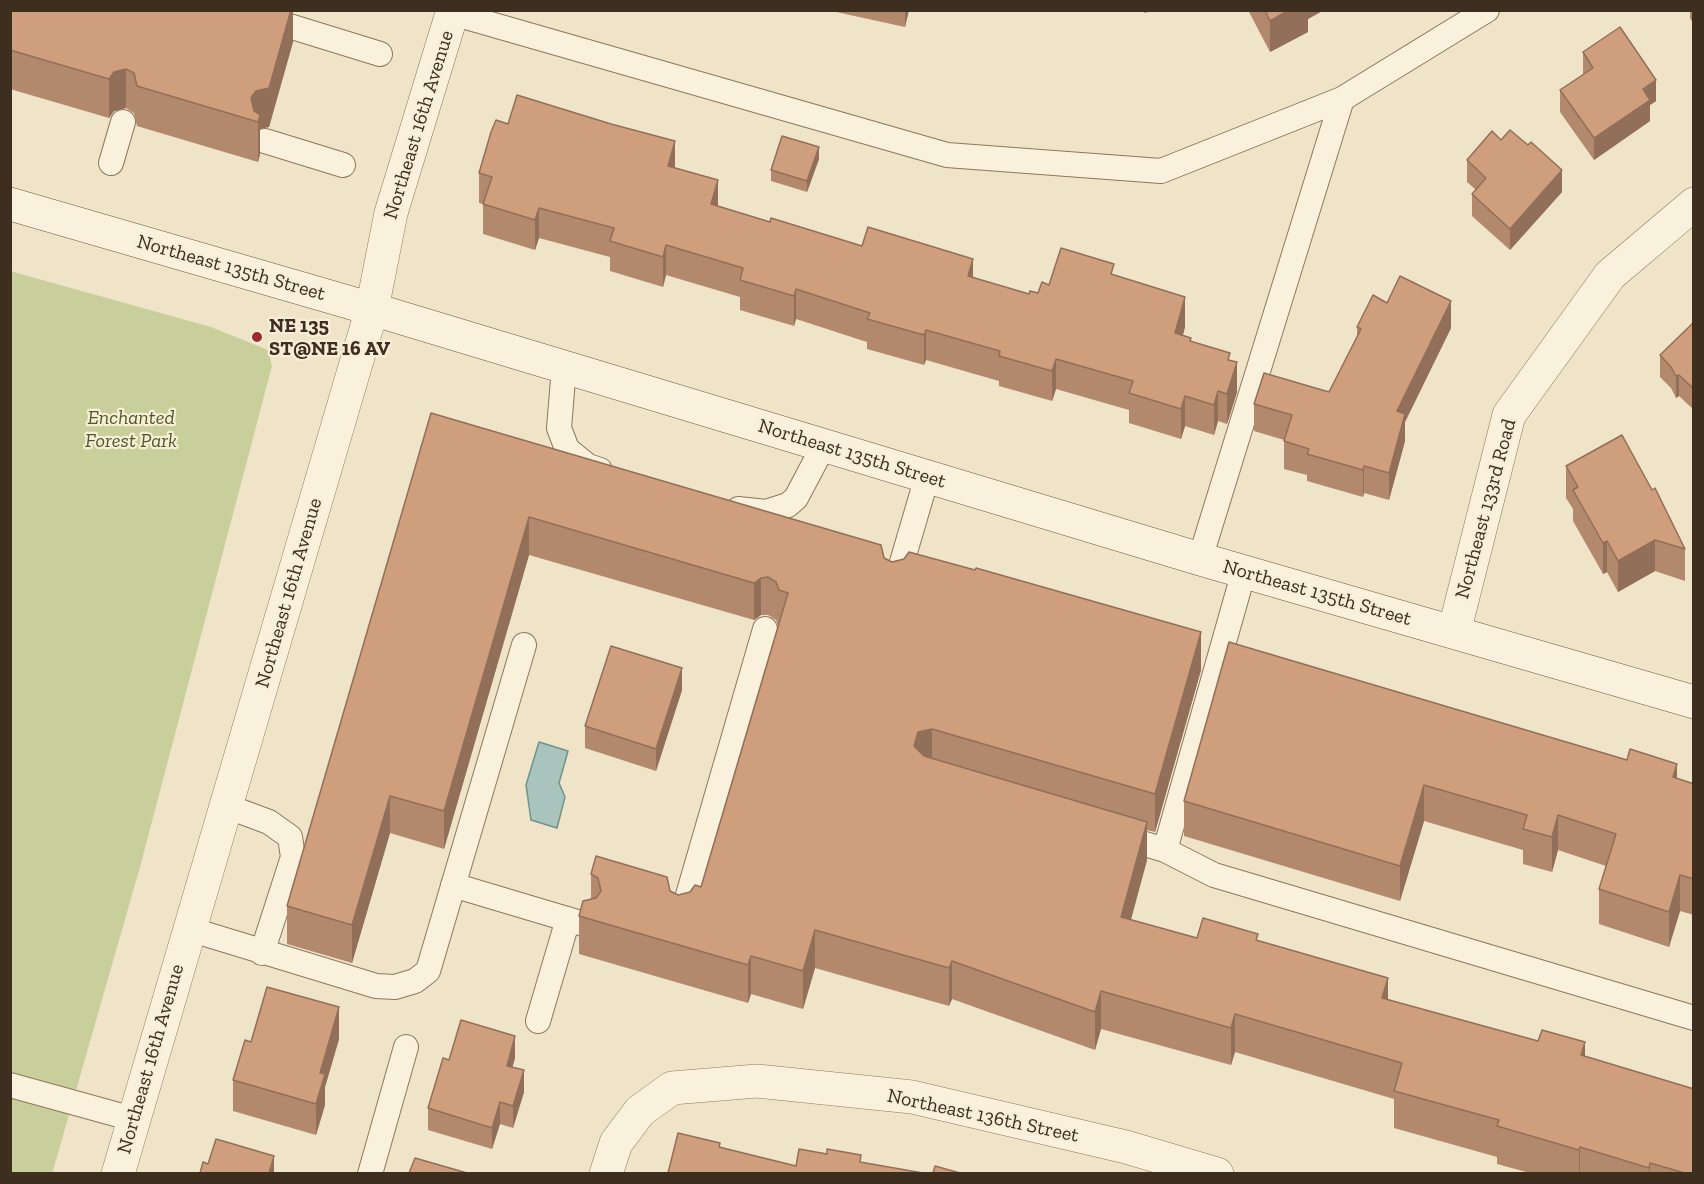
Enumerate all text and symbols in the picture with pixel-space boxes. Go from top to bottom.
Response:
street label: Northeast 16th Avenue [379,28,459,222]
street label: Northeast 135th Street [134,230,328,306]
place label: NE 135 ST@NE 16 AV [269,314,390,361]
marker: NE 135 ST@NE 16 AV [250,330,264,344]
park label: Enchanted Forest Park [85,406,177,453]
street label: Northeast 135th Street [755,414,949,494]
street label: Northeast 133rd Road [1450,416,1522,602]
street label: Northeast 16th Avenue [250,495,328,691]
street label: Northeast 135th Street [1220,555,1414,631]
street label: Northeast 16th Avenue [112,961,190,1157]
street label: Northeast 136th Street [885,1084,1081,1148]

